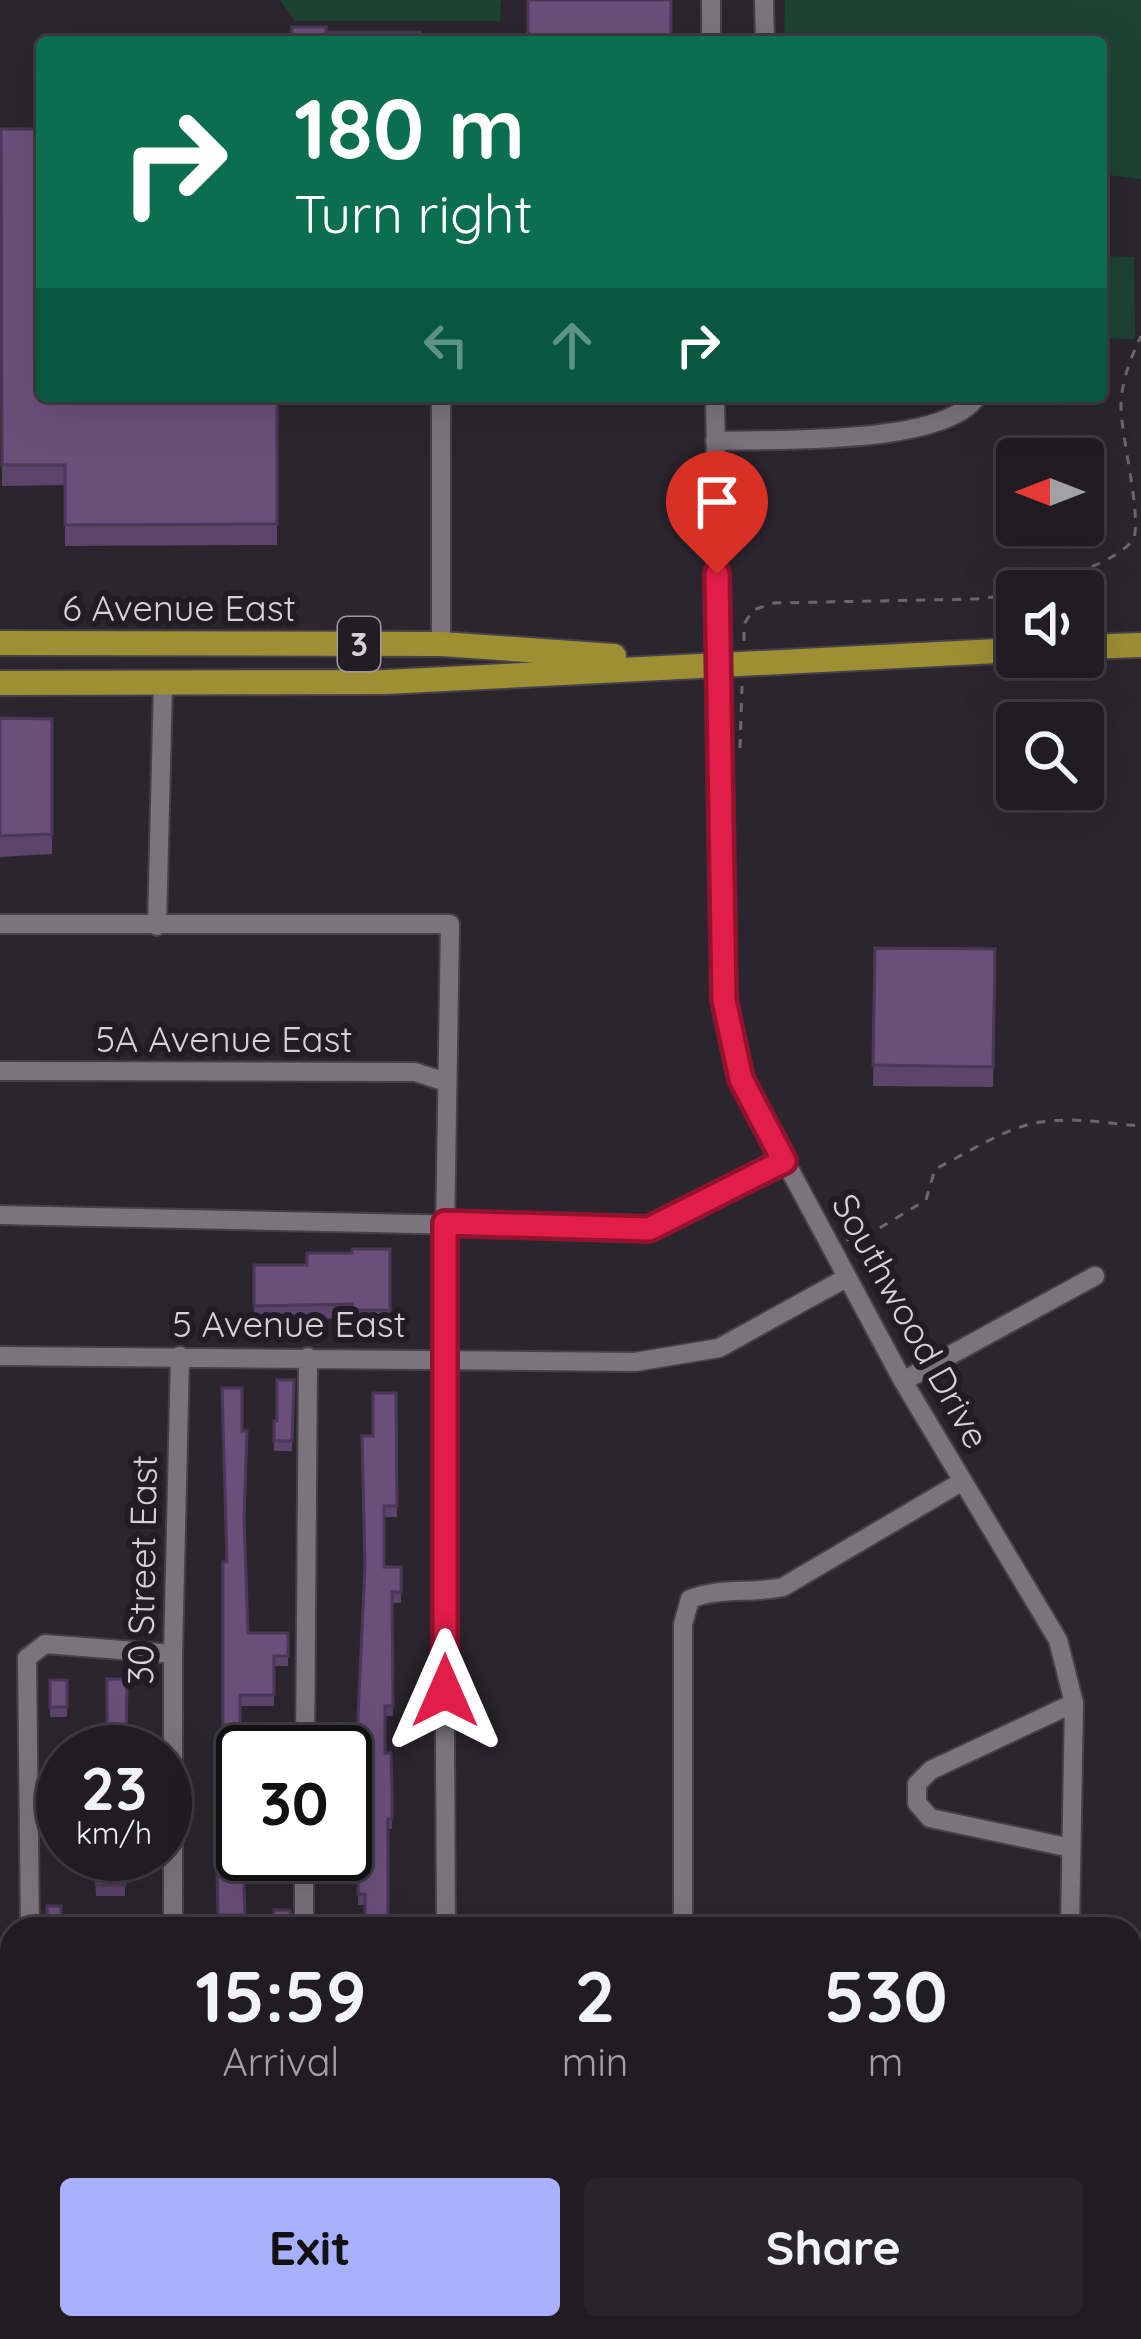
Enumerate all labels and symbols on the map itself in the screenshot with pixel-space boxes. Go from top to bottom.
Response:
north arrow [996,438,1104,546]
pin [666,451,768,574]
street label: 6 Avenue East [62,585,296,630]
road number: 3 [338,617,380,671]
street label: 5A Avenue East [95,1016,353,1061]
street label: Southwood Drive [823,1186,1000,1456]
street label: 5 Avenue East [172,1301,406,1346]
street label: 30 Street East [117,1455,166,1685]
position arrow [382,1628,508,1754]
speed limit sign: 30 [216,1725,372,1881]

